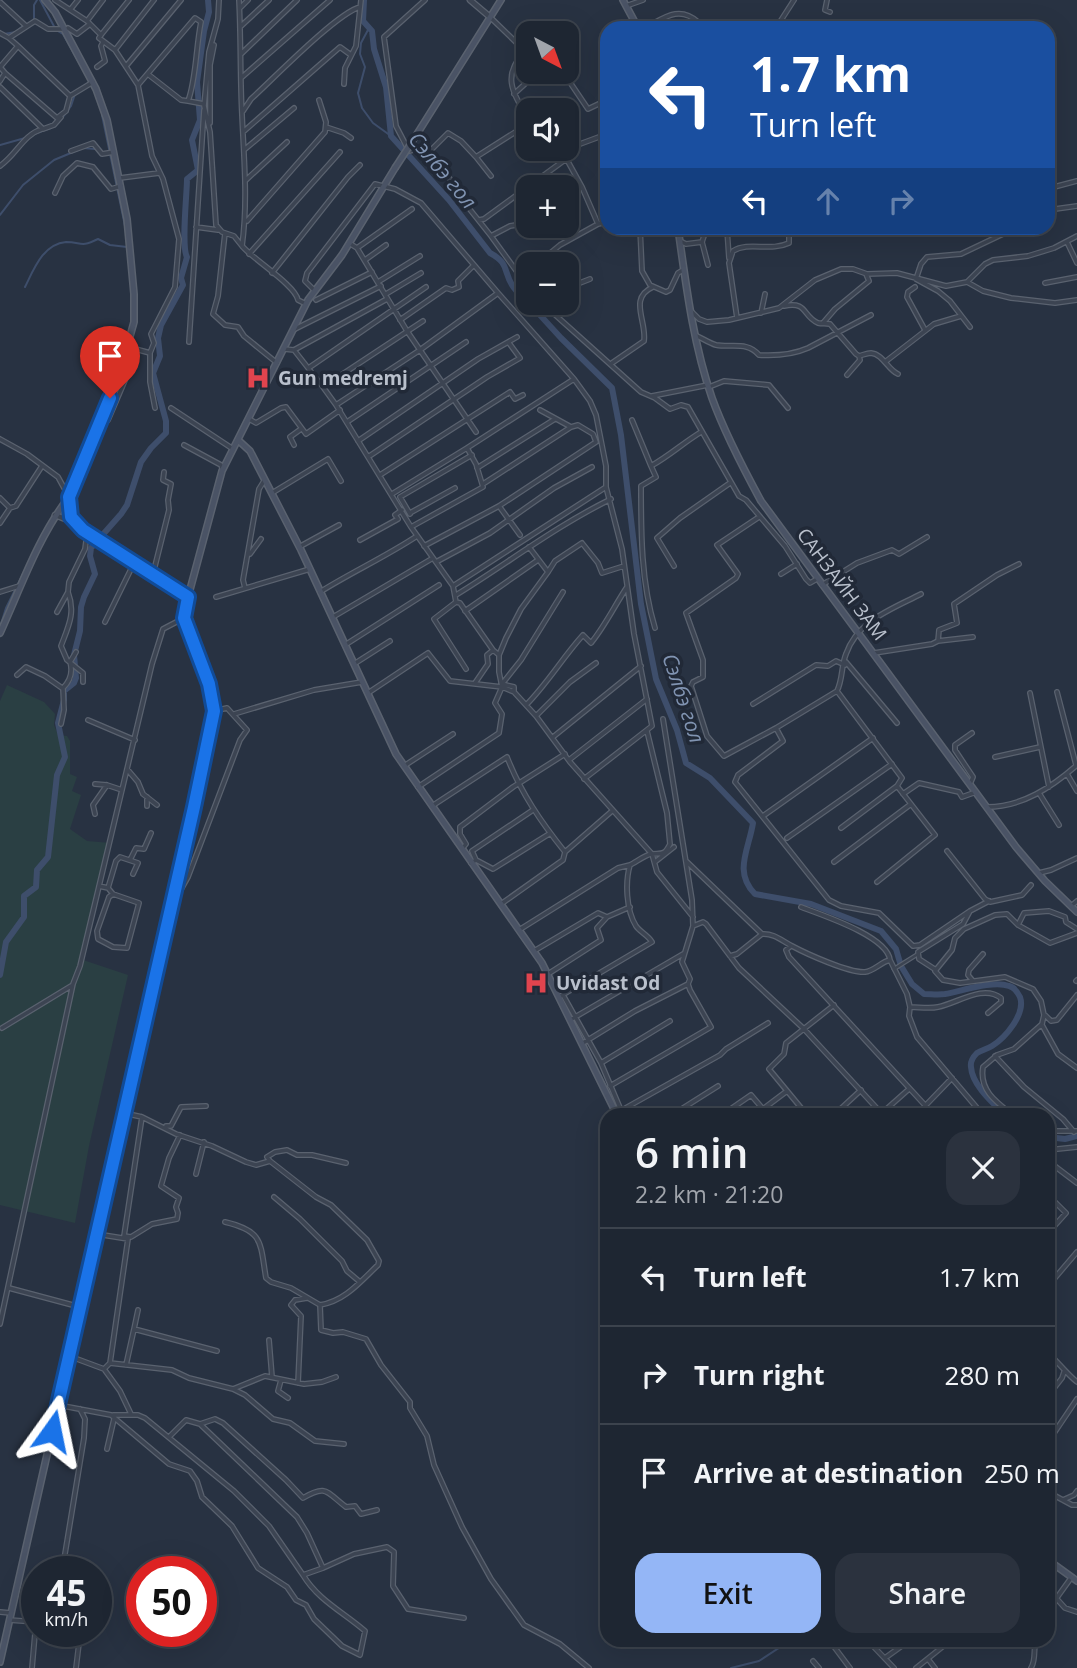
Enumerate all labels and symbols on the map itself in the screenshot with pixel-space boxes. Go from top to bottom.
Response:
north arrow [516,21,579,84]
water label: Сэлбэ гол [403,126,483,214]
pin [80,326,140,398]
hospital icon: Gun medremj [244,364,272,392]
place label: Gun medremj [278,365,408,391]
street label: САНЗАЙН ЗАМ [791,522,893,646]
water label: Сэлбэ гол [656,650,712,746]
hospital icon: Uvidast Od [522,969,550,997]
place label: Uvidast Od [556,970,660,996]
position arrow [15,1394,89,1468]
speed limit sign: 50 [126,1556,217,1647]

